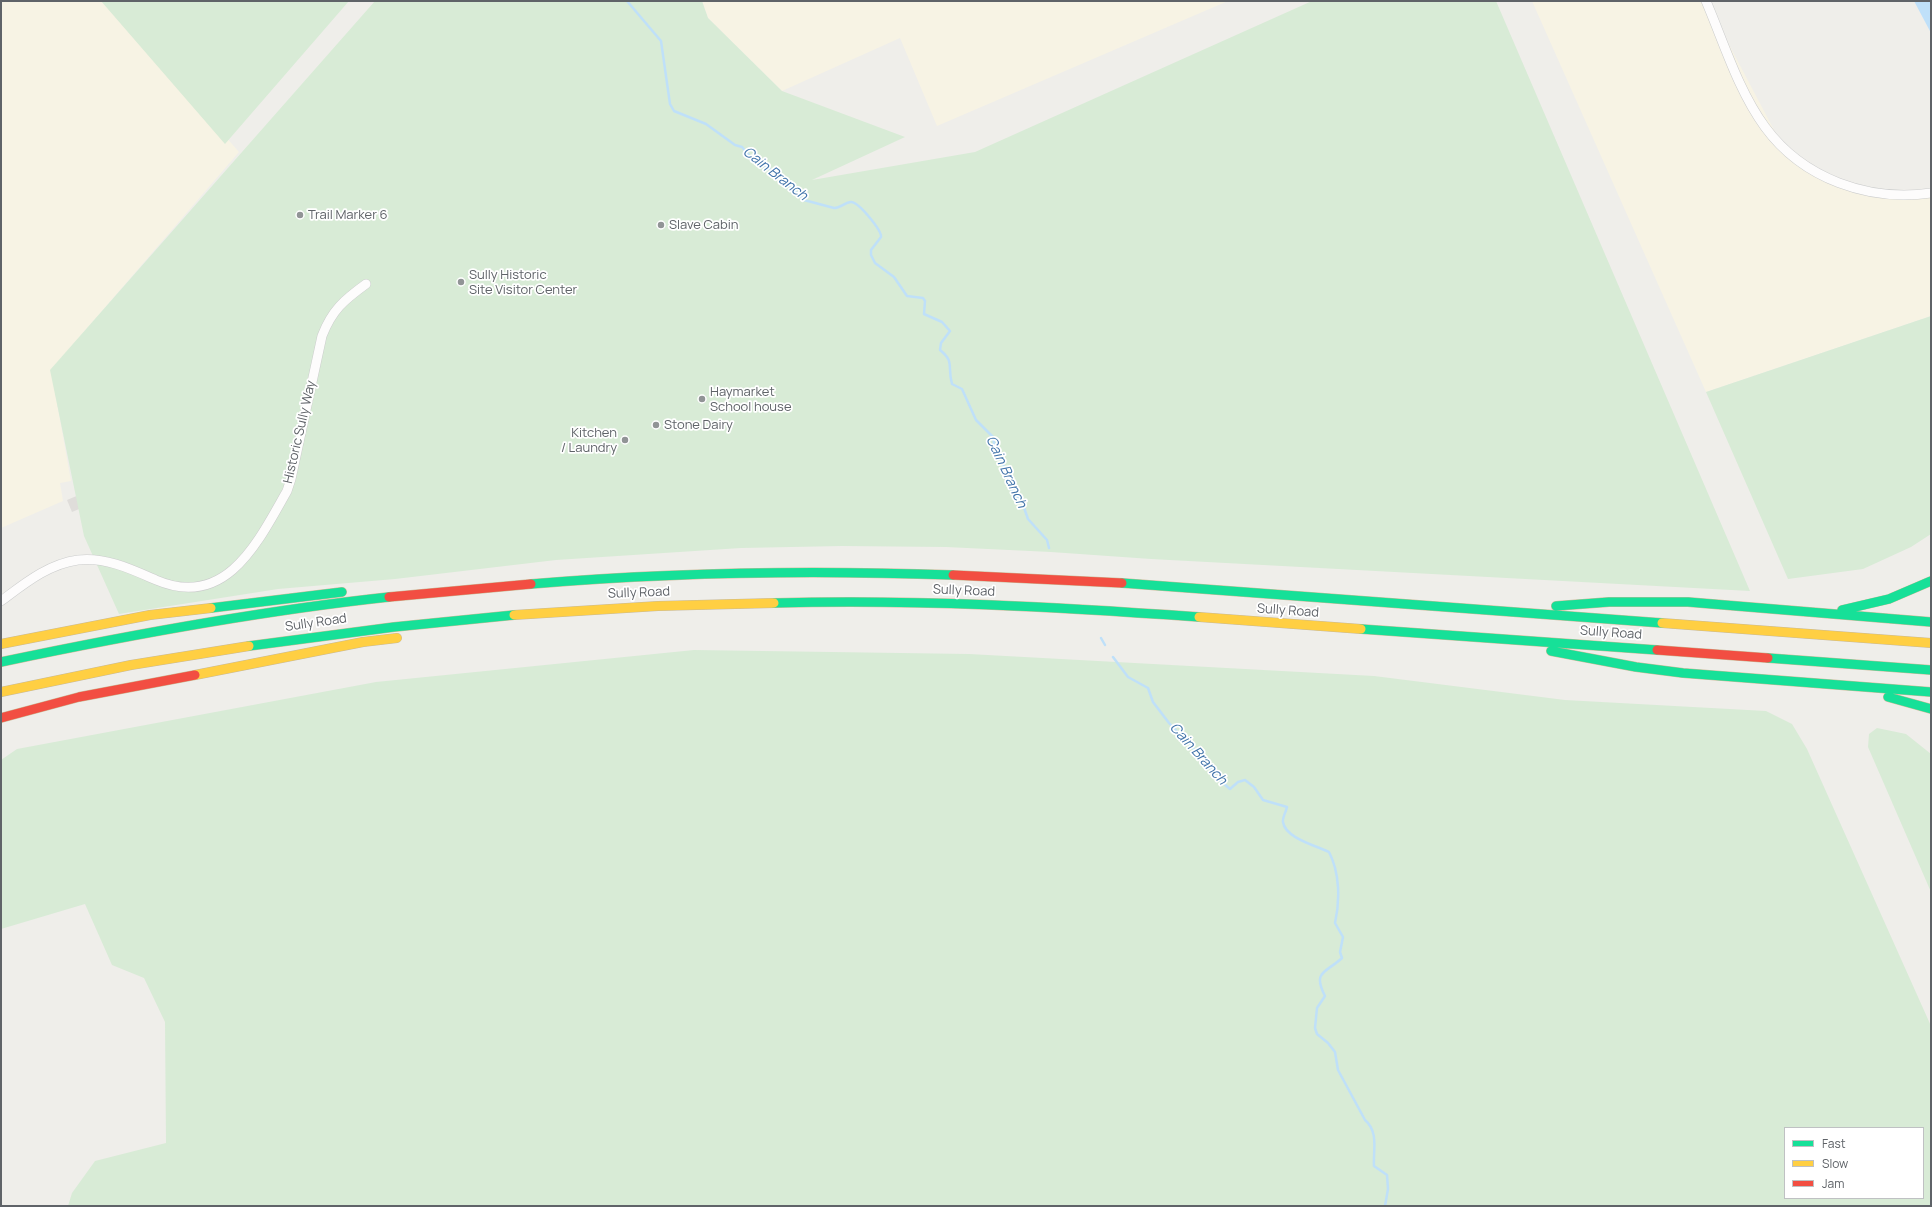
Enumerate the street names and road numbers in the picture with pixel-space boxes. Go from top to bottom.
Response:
street label: Historic Sully Way [281,379,319,485]
street label: Sully Road [933,582,995,600]
street label: Sully Road [608,584,670,602]
street label: Sully Road [1256,601,1320,621]
street label: Sully Road [284,611,348,635]
street label: Sully Road [1579,623,1643,643]

